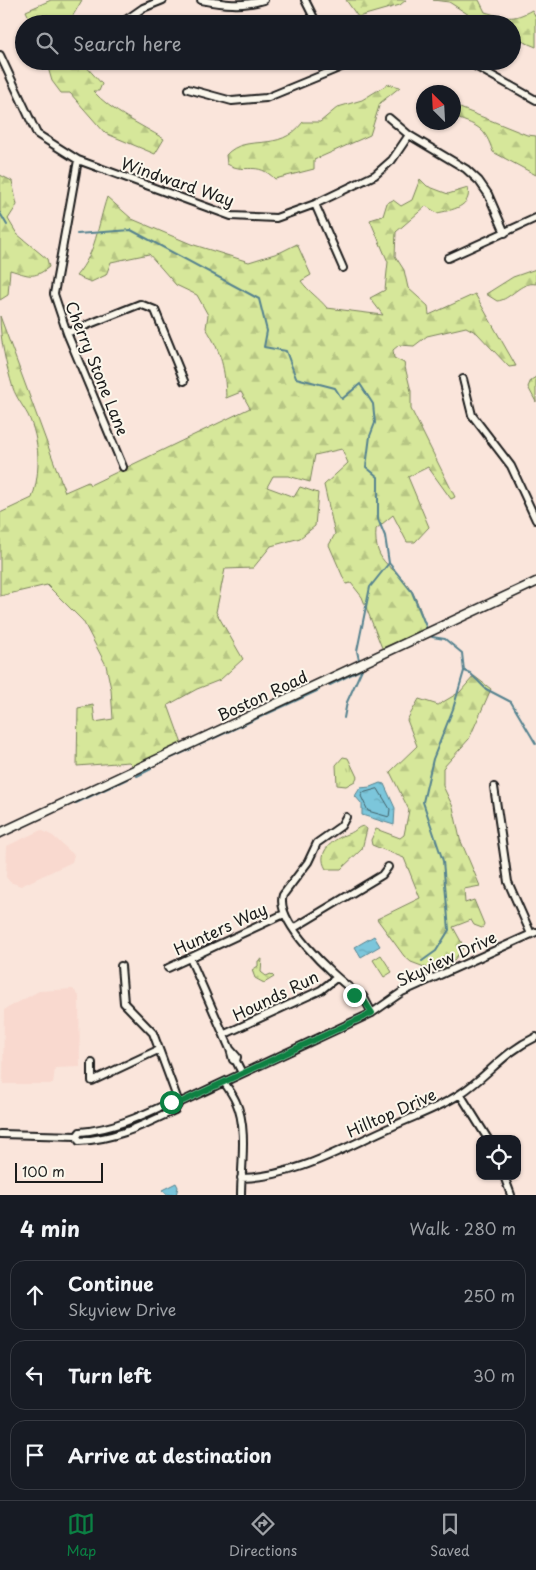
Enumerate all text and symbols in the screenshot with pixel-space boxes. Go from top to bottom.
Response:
search box [15,15,521,70]
icon: search [33,29,61,57]
text: Search here [73,29,182,57]
north arrow [416,85,461,130]
street label: Windward Way [118,150,238,212]
street label: Cherry Stone Lane [60,297,136,439]
street label: Boston Road [213,664,311,726]
street label: Hunters Way [169,896,271,960]
street label: Skyview Drive [392,924,500,992]
street label: Hounds Run [228,964,322,1026]
route end [343,984,366,1007]
street label: Hilltop Drive [342,1082,440,1142]
route start [160,1091,183,1114]
map controls [476,1135,521,1180]
button: locate [476,1135,521,1180]
scale bar [15,1160,102,1183]
text: 100 m [22,1161,65,1182]
text: 4 min [20,1212,80,1244]
text: Walk · 280 m [409,1216,516,1240]
text: Continue [68,1269,154,1297]
icon: ahead [21,1281,49,1309]
text: 250 m [464,1283,515,1307]
text: Skyview Drive [68,1297,176,1321]
icon: left [21,1361,49,1389]
text: Turn left [68,1361,152,1389]
text: 30 m [473,1363,515,1387]
icon: arrive [21,1441,49,1469]
text: Arrive at destination [68,1441,272,1469]
tab: Map [66,1510,96,1561]
tab: Directions [229,1510,297,1561]
tab: Saved [430,1510,470,1561]

